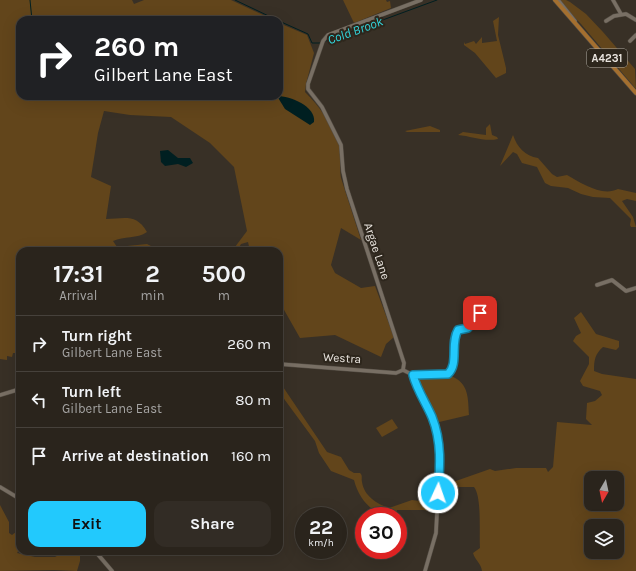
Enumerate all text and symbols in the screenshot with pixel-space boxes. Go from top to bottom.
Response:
water label: Cold Brook [326,13,385,47]
text: 260 m [94,30,179,63]
icon: right [28,32,80,84]
road number: A4231 [587,49,627,67]
text: Gilbert Lane East [94,64,232,86]
street label: Argae Lane [361,221,393,281]
text: 17:31 [53,260,104,288]
text: 2 [145,260,160,288]
text: 500 [202,260,246,288]
text: Arrival [59,288,97,303]
text: min [141,288,165,303]
text: m [218,288,230,303]
pin [463,296,497,330]
icon: arrive [469,302,491,324]
text: Turn right [62,327,132,345]
icon: right [28,333,50,355]
text: 260 m [227,335,271,353]
text: Gilbert Lane East [62,345,162,360]
street label: Westra [322,350,362,366]
text: Turn left [62,383,121,401]
icon: left [28,389,50,411]
text: 80 m [235,391,271,409]
text: Gilbert Lane East [62,401,162,416]
icon: arrive [28,445,50,467]
text: Arrive at destination [62,447,209,465]
text: 160 m [231,447,271,465]
north arrow [584,471,624,511]
map controls [584,471,624,559]
position arrow [417,472,459,514]
button: Exit [28,501,146,547]
button: Share [154,501,271,547]
speed limit sign: 30 [355,507,407,559]
text: 22 [309,516,333,539]
button: layers [584,519,624,559]
text: km/h [308,537,334,549]

